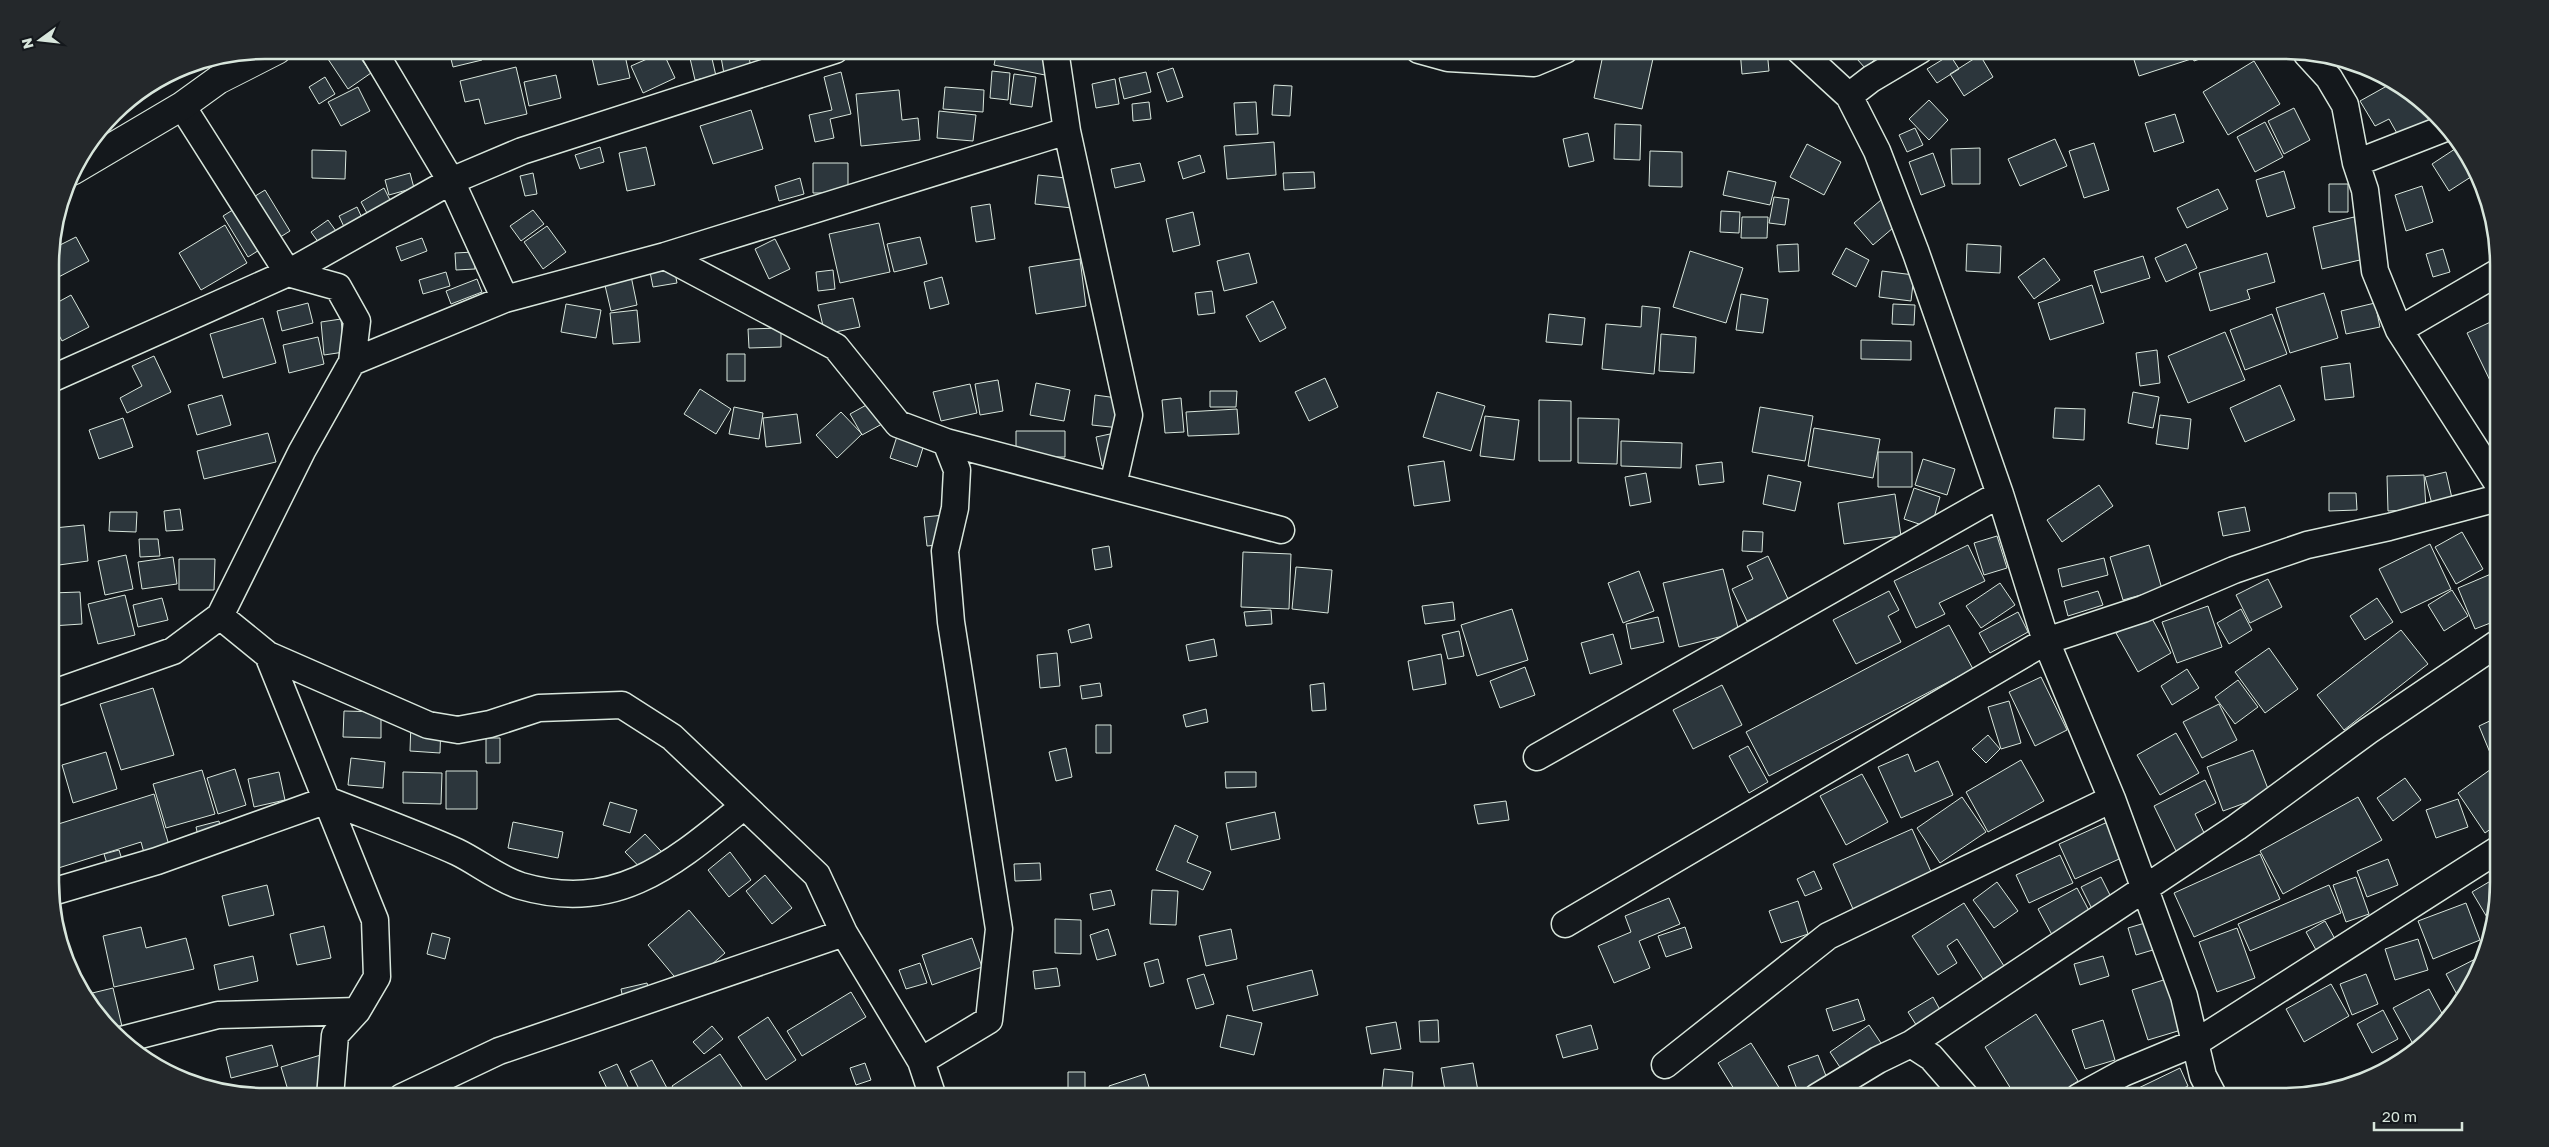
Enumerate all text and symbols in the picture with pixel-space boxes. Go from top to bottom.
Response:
north arrow [15,15,65,65]
text: N [17,36,37,51]
scale bar [2374,1100,2462,1132]
text: 20 m [2382,1107,2417,1125]

